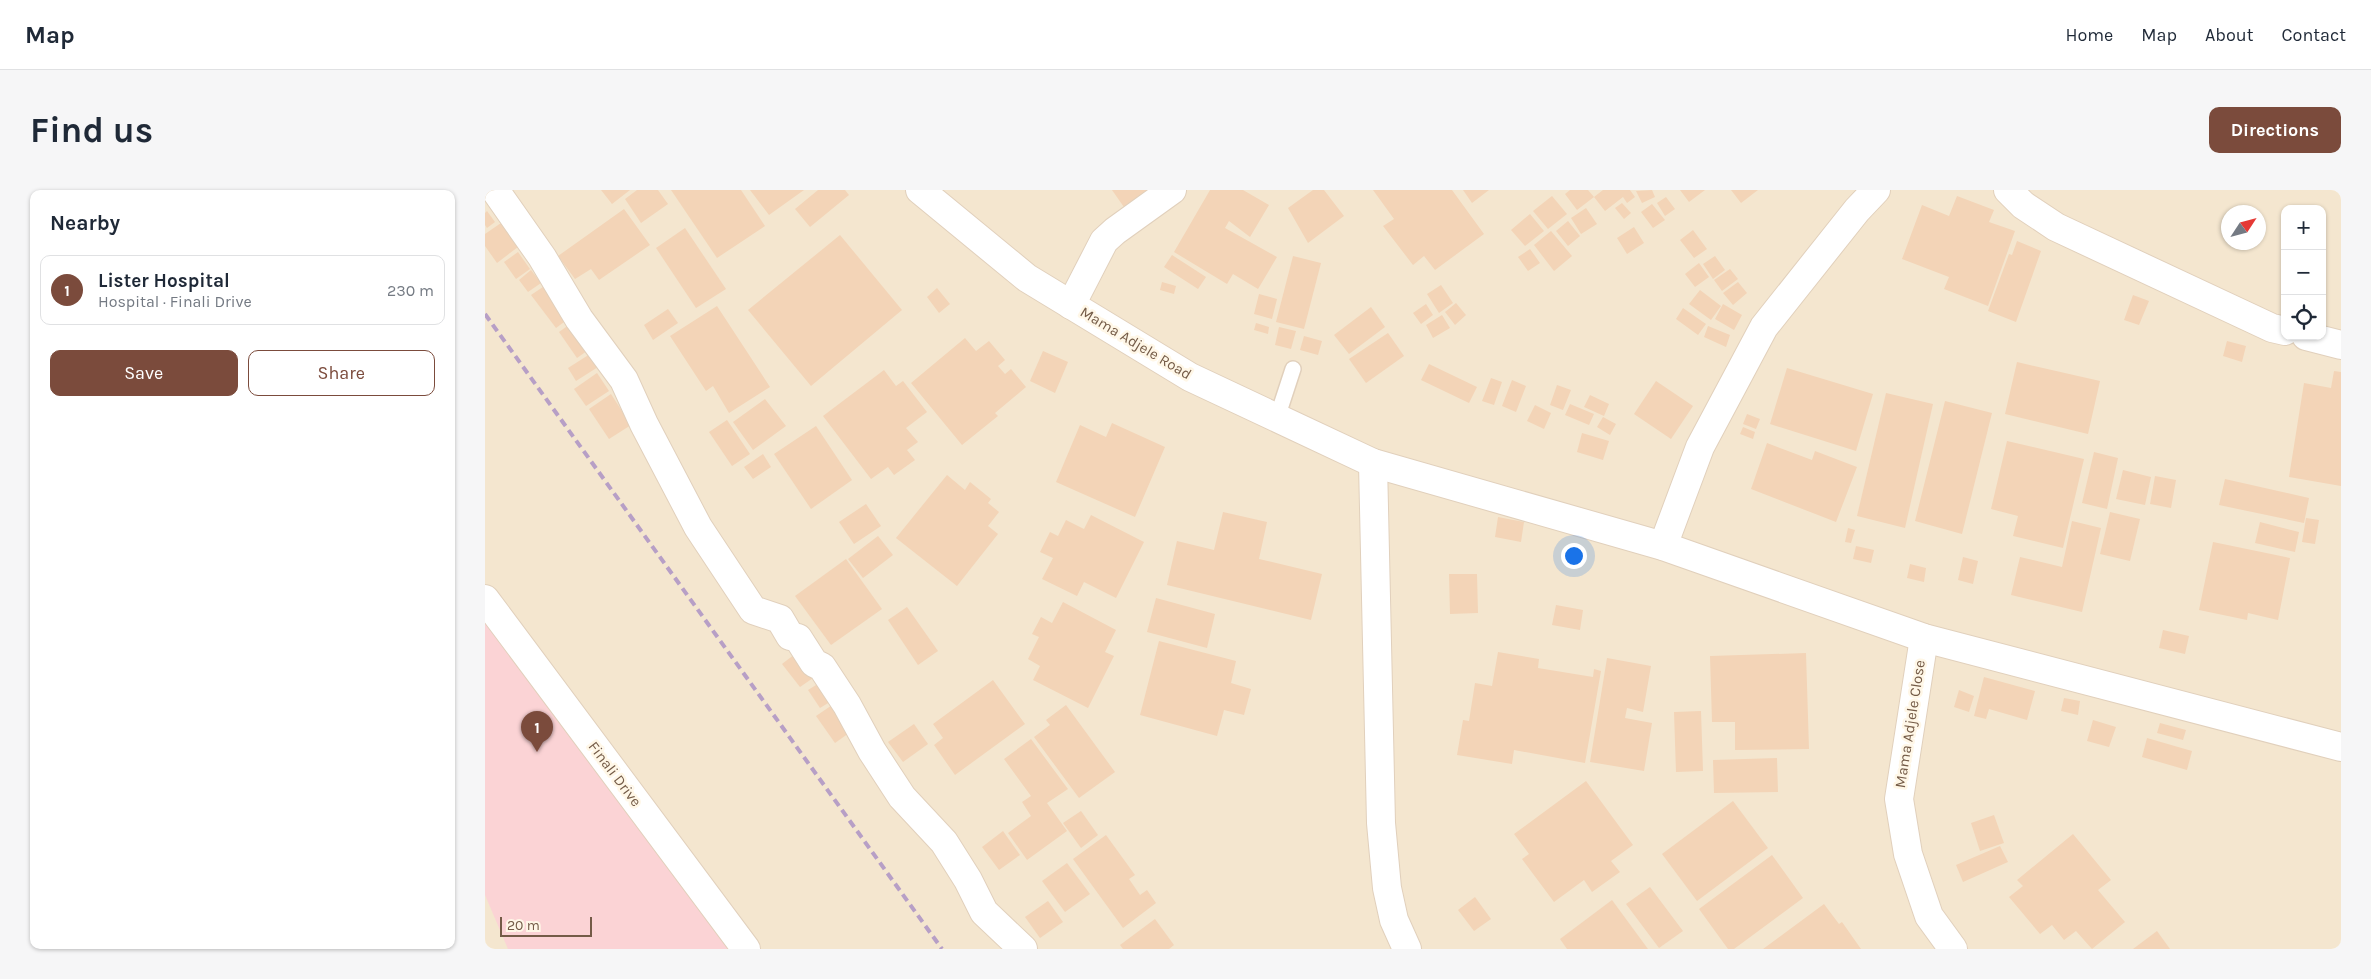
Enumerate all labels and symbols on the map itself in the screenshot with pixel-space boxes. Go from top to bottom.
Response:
north arrow [2221,205,2266,250]
street label: Mama Adjele Road [1077,303,1195,383]
your location [1561,543,1587,569]
street label: Mama Adjele Close [1891,659,1929,789]
pin: 1 [521,711,553,752]
street label: Finali Drive [585,738,645,810]
scale bar [500,914,593,937]

